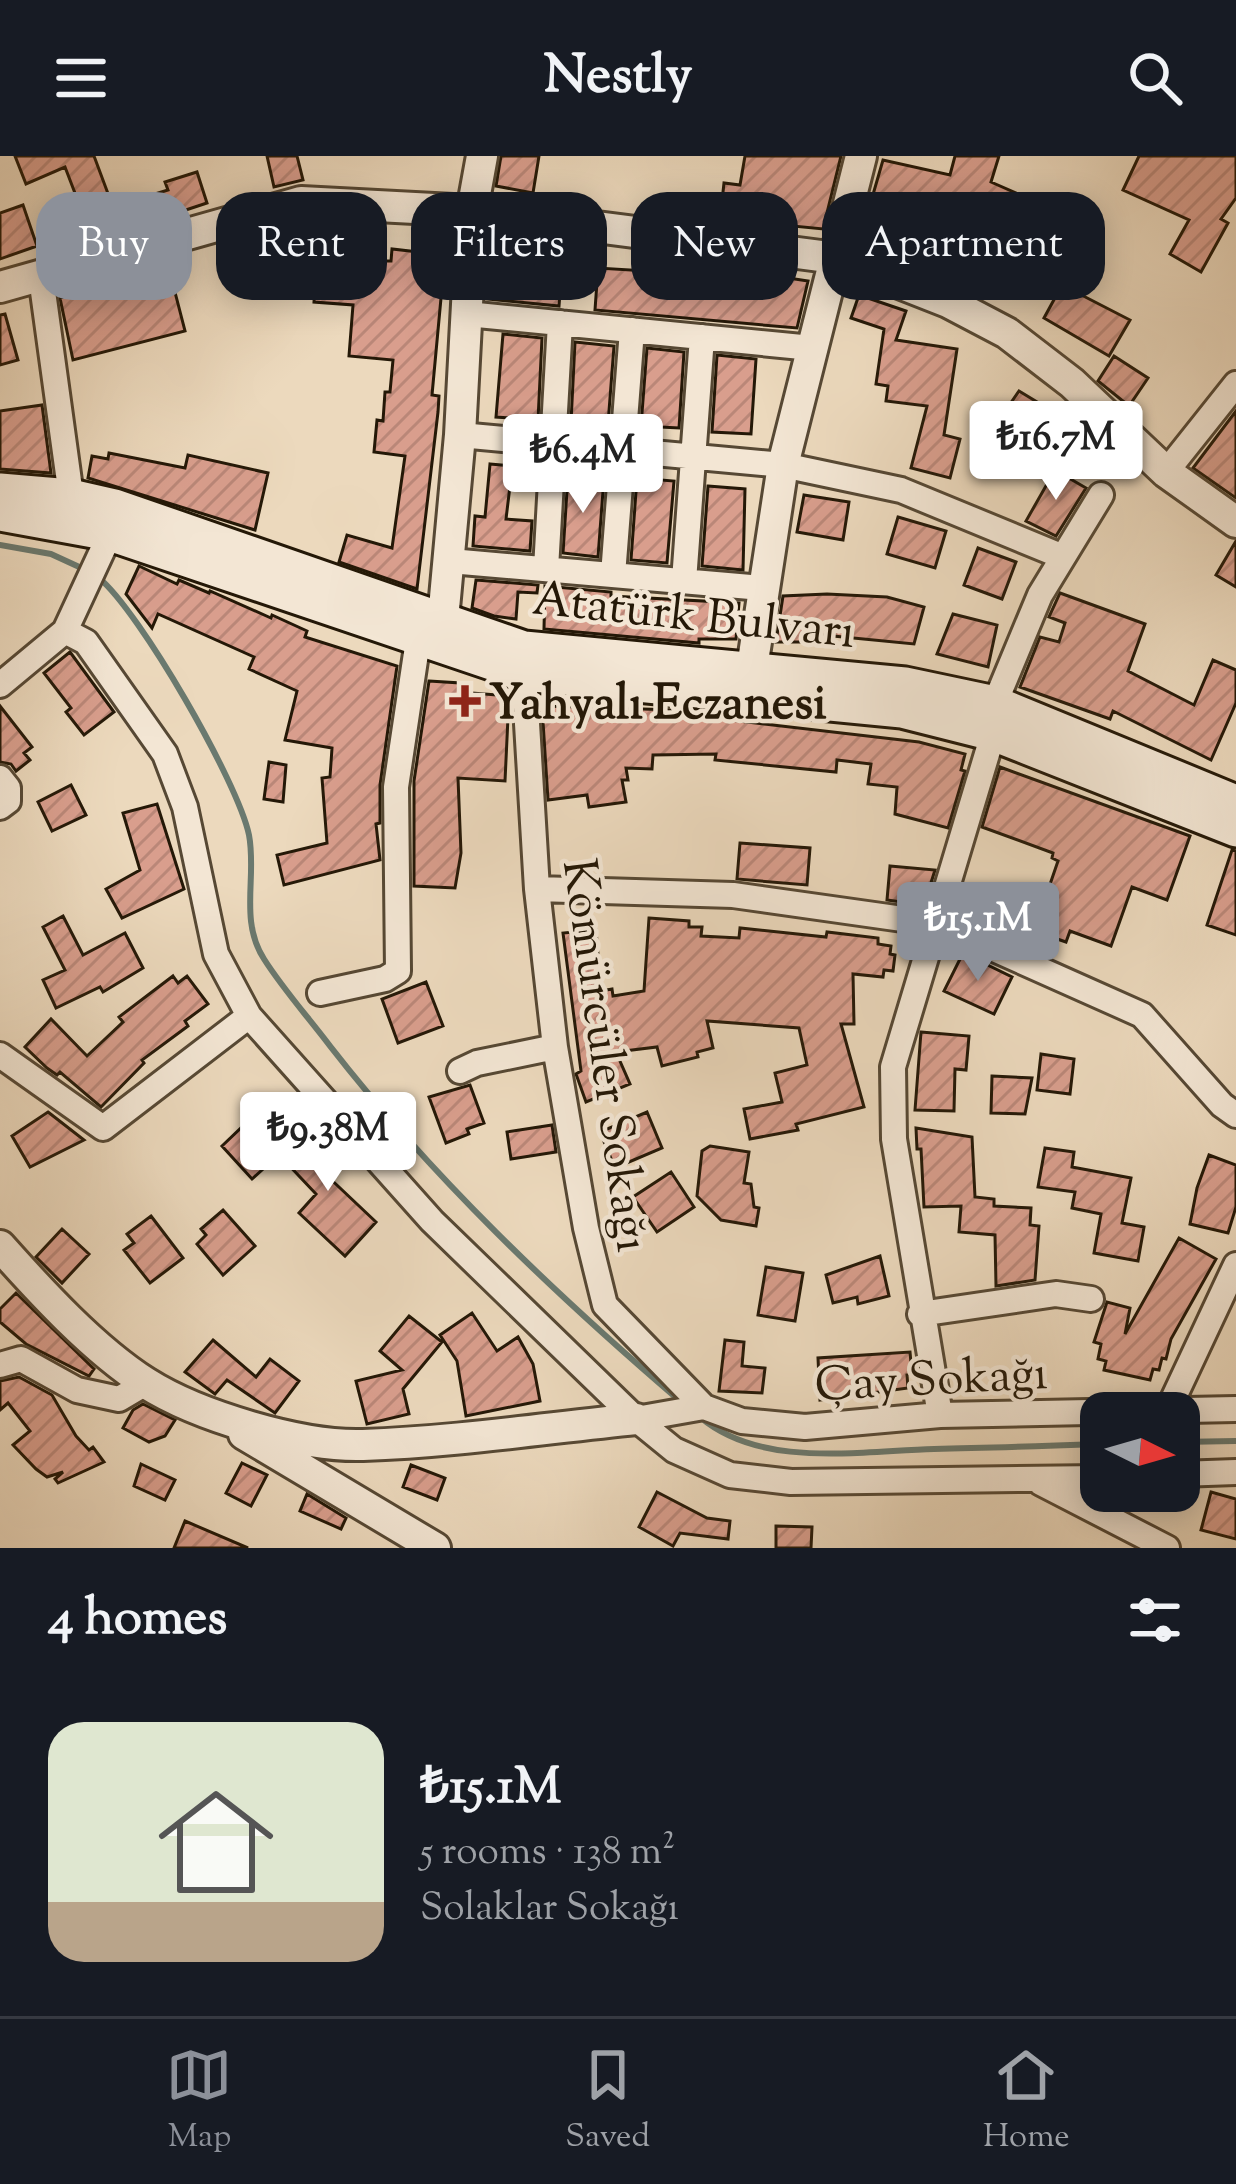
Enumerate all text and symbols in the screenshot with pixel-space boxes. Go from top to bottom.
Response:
text: Nestly [544,39,692,117]
icon: menu [48,45,114,111]
icon: search [1122,45,1188,111]
chip: Buy [36,192,192,300]
chip: Rent [216,192,387,300]
chip: Filters [411,192,607,300]
chip: New [631,192,798,300]
chip: Apartment [822,192,1105,300]
pin: ₺16.7M [958,401,1154,503]
text: ₺16.7M [997,412,1115,468]
pin: ₺6.4M [499,414,667,516]
text: ₺6.4M [530,425,636,481]
street label: Atatürk Bulvarı [529,567,858,670]
place label: Yahyalı Eczanesi [489,672,827,741]
marker: Yahyalı Eczanesi [452,688,478,714]
street label: Kömürcüler Sokağı [541,855,664,1257]
pin: ₺15.1M [880,882,1076,984]
text: ₺15.1M [924,893,1032,949]
pin: ₺9.38M [230,1092,426,1194]
text: ₺9.38M [267,1103,389,1159]
street label: Çay Sokağı [813,1342,1049,1423]
north arrow [1080,1392,1200,1512]
map controls [1080,1392,1200,1512]
text: 4 homes [48,1584,227,1657]
icon: filters [1122,1587,1188,1653]
text: ₺15.1M [420,1753,561,1826]
icon: home [144,1770,288,1914]
text: 5 rooms · 138 m² [420,1826,675,1882]
text: Solaklar Sokağı [420,1882,679,1938]
tab: Map [166,2042,232,2162]
tab: Saved [565,2042,650,2162]
tab: Home [983,2042,1070,2162]

